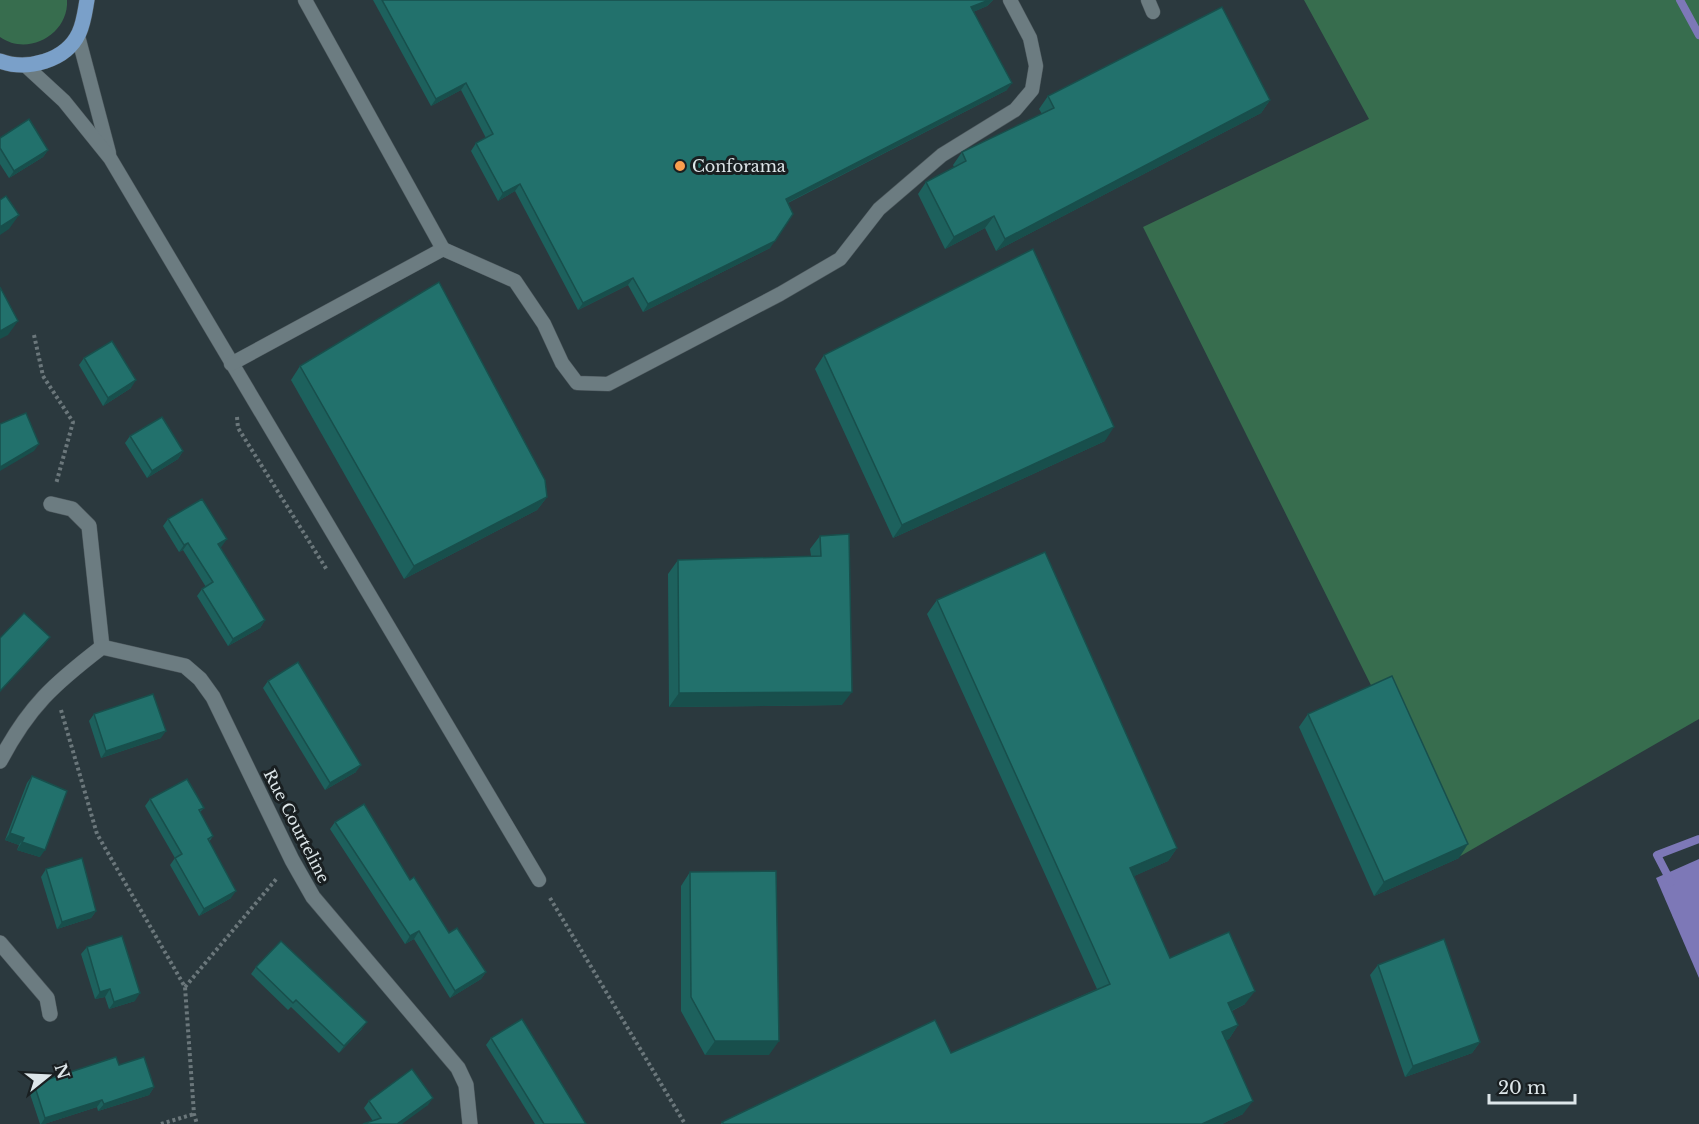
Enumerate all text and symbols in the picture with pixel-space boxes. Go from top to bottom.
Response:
place label: Conforama [692,156,786,176]
marker: Conforama [673,159,687,173]
street label: Rue Courteline [260,766,334,886]
north arrow [18,1046,78,1106]
text: N [50,1061,74,1082]
scale bar [1489,1067,1574,1105]
text: 20 m [1498,1077,1546,1099]

